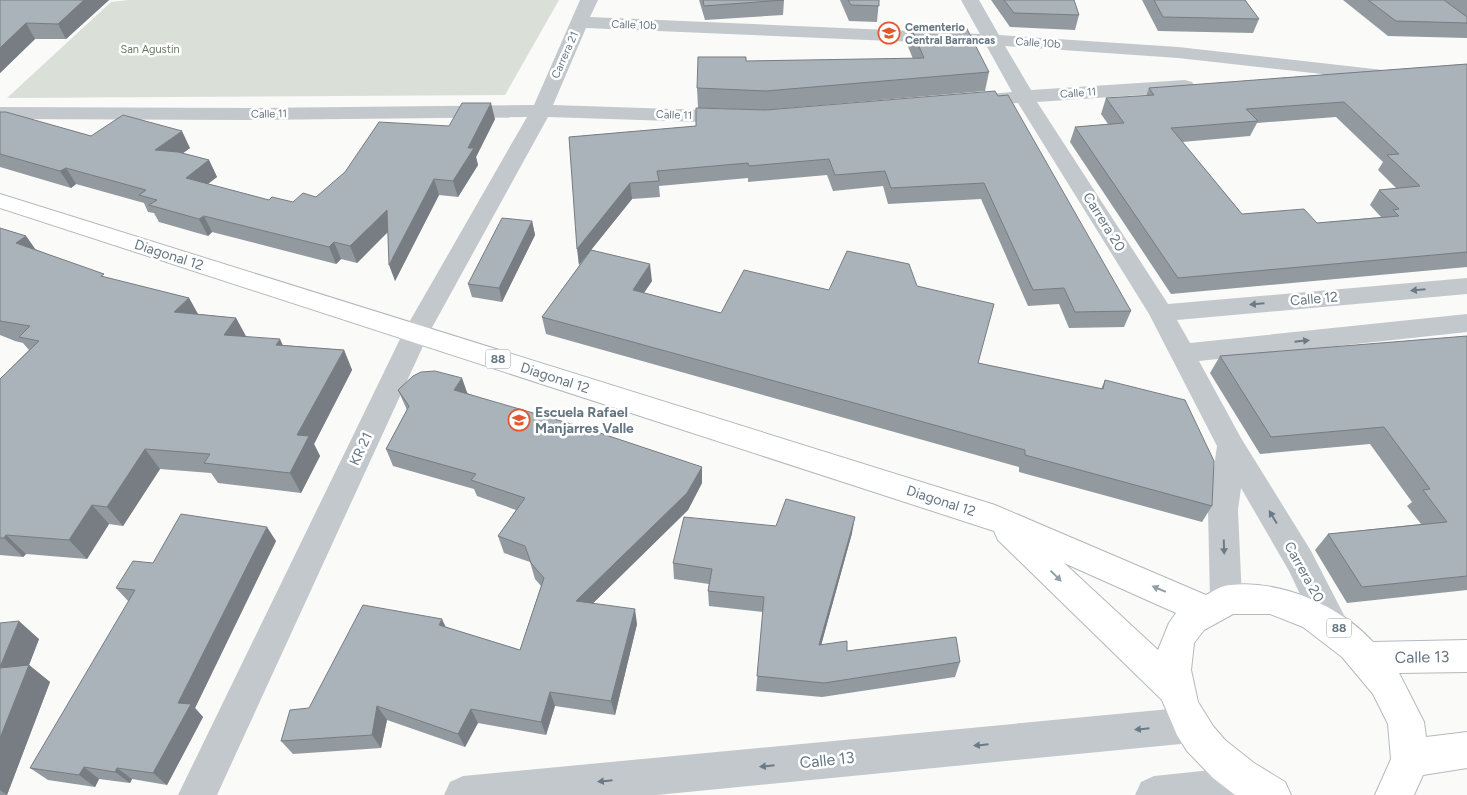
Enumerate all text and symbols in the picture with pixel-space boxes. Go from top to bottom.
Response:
street label: Calle 10b [611,18,657,32]
school or university icon: Cementerio Central Barrancas [877,21,901,45]
place label: Cementerio Central Barrancas [905,21,995,47]
street label: Carrera 21 [549,30,581,80]
street label: Calle 10b [1015,35,1061,51]
park label: San Agustin [120,43,180,56]
street label: Calle 11 [1059,85,1097,101]
street label: Calle 11 [251,107,287,121]
street label: Calle 11 [656,108,692,122]
street label: Carrera 20 [1079,189,1129,255]
street label: Diagonal 12 [132,236,206,274]
one-way arrow [1410,286,1426,294]
street label: Calle 12 [1289,288,1339,310]
one-way arrow [1248,301,1264,309]
one-way arrow [1294,336,1310,344]
road number: 88 [486,349,510,368]
street label: Diagonal 12 [518,359,592,397]
place label: Escuela Rafael Manjarres Valle [535,404,634,437]
school or university icon: Escuela Rafael Manjarres Valle [507,408,531,432]
street label: KR 21 [346,430,376,468]
street label: Diagonal 12 [904,482,978,520]
one-way arrow [1268,511,1278,524]
one-way arrow [1220,539,1228,555]
street label: Carrera 20 [1280,539,1328,605]
one-way arrow [1049,570,1061,582]
one-way arrow [1152,585,1166,593]
road number: 88 [1326,618,1352,638]
street label: Calle 13 [1394,647,1450,667]
one-way arrow [1134,726,1150,734]
one-way arrow [972,741,988,749]
street label: Calle 13 [799,748,855,772]
one-way arrow [758,762,774,770]
one-way arrow [596,777,612,785]

